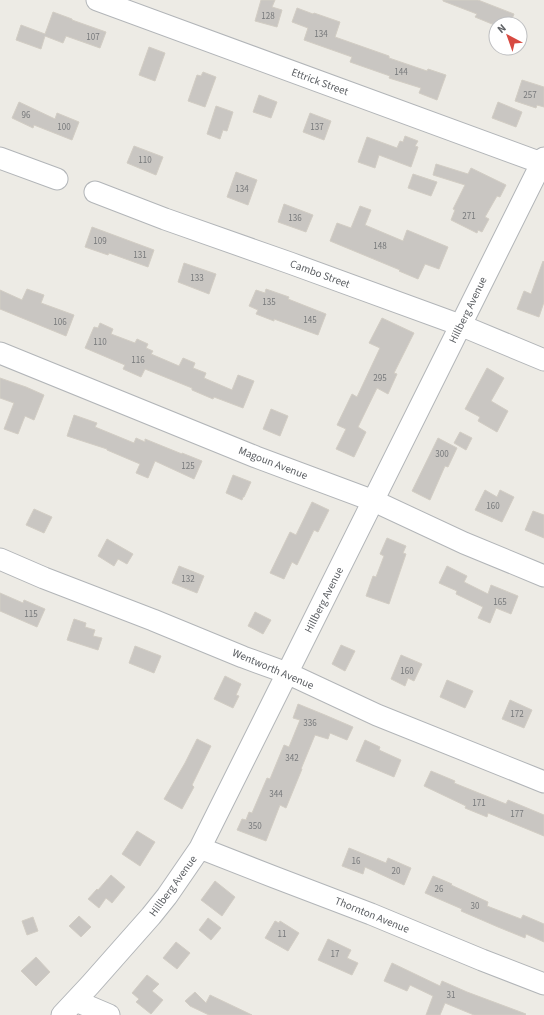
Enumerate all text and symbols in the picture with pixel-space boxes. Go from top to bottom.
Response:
house number: 128 [261,10,275,23]
north arrow [488,16,528,56]
text: N [494,21,509,37]
house number: 134 [314,28,328,41]
house number: 107 [86,31,100,44]
street label: Ettrick Street [289,65,351,99]
house number: 144 [394,66,408,79]
house number: 257 [523,89,537,102]
house number: 96 [22,109,31,122]
house number: 100 [57,121,71,134]
house number: 137 [310,121,324,134]
house number: 110 [138,154,152,167]
house number: 134 [235,183,249,196]
house number: 271 [462,210,476,223]
house number: 136 [288,212,302,225]
house number: 109 [93,235,107,248]
house number: 148 [373,240,387,253]
house number: 131 [133,249,147,262]
street label: Cambo Street [288,256,352,292]
house number: 133 [190,272,204,285]
street label: Hillberg Avenue [445,274,491,346]
house number: 135 [262,296,276,309]
house number: 145 [303,314,317,327]
house number: 106 [53,316,67,329]
house number: 110 [93,336,107,349]
house number: 116 [131,354,145,367]
house number: 295 [373,372,387,385]
street label: Magoun Avenue [236,443,310,483]
house number: 300 [435,448,449,461]
house number: 125 [181,460,195,473]
house number: 160 [486,500,500,513]
street label: Hillberg Avenue [301,564,347,636]
house number: 132 [181,573,195,586]
house number: 165 [493,596,507,609]
house number: 115 [24,608,38,621]
street label: Wentworth Avenue [230,645,317,693]
house number: 160 [400,665,414,678]
house number: 172 [510,708,524,721]
house number: 336 [303,717,317,730]
house number: 342 [285,752,299,765]
house number: 344 [269,788,283,801]
house number: 171 [472,797,486,810]
house number: 177 [510,808,524,821]
house number: 350 [248,820,262,833]
street label: Hillberg Avenue [146,852,201,920]
house number: 16 [352,855,361,868]
house number: 20 [392,865,401,878]
house number: 26 [435,883,444,896]
street label: Thornton Avenue [332,893,412,937]
house number: 30 [471,900,480,913]
house number: 11 [278,928,286,941]
house number: 17 [331,948,340,961]
house number: 31 [447,989,455,1002]

